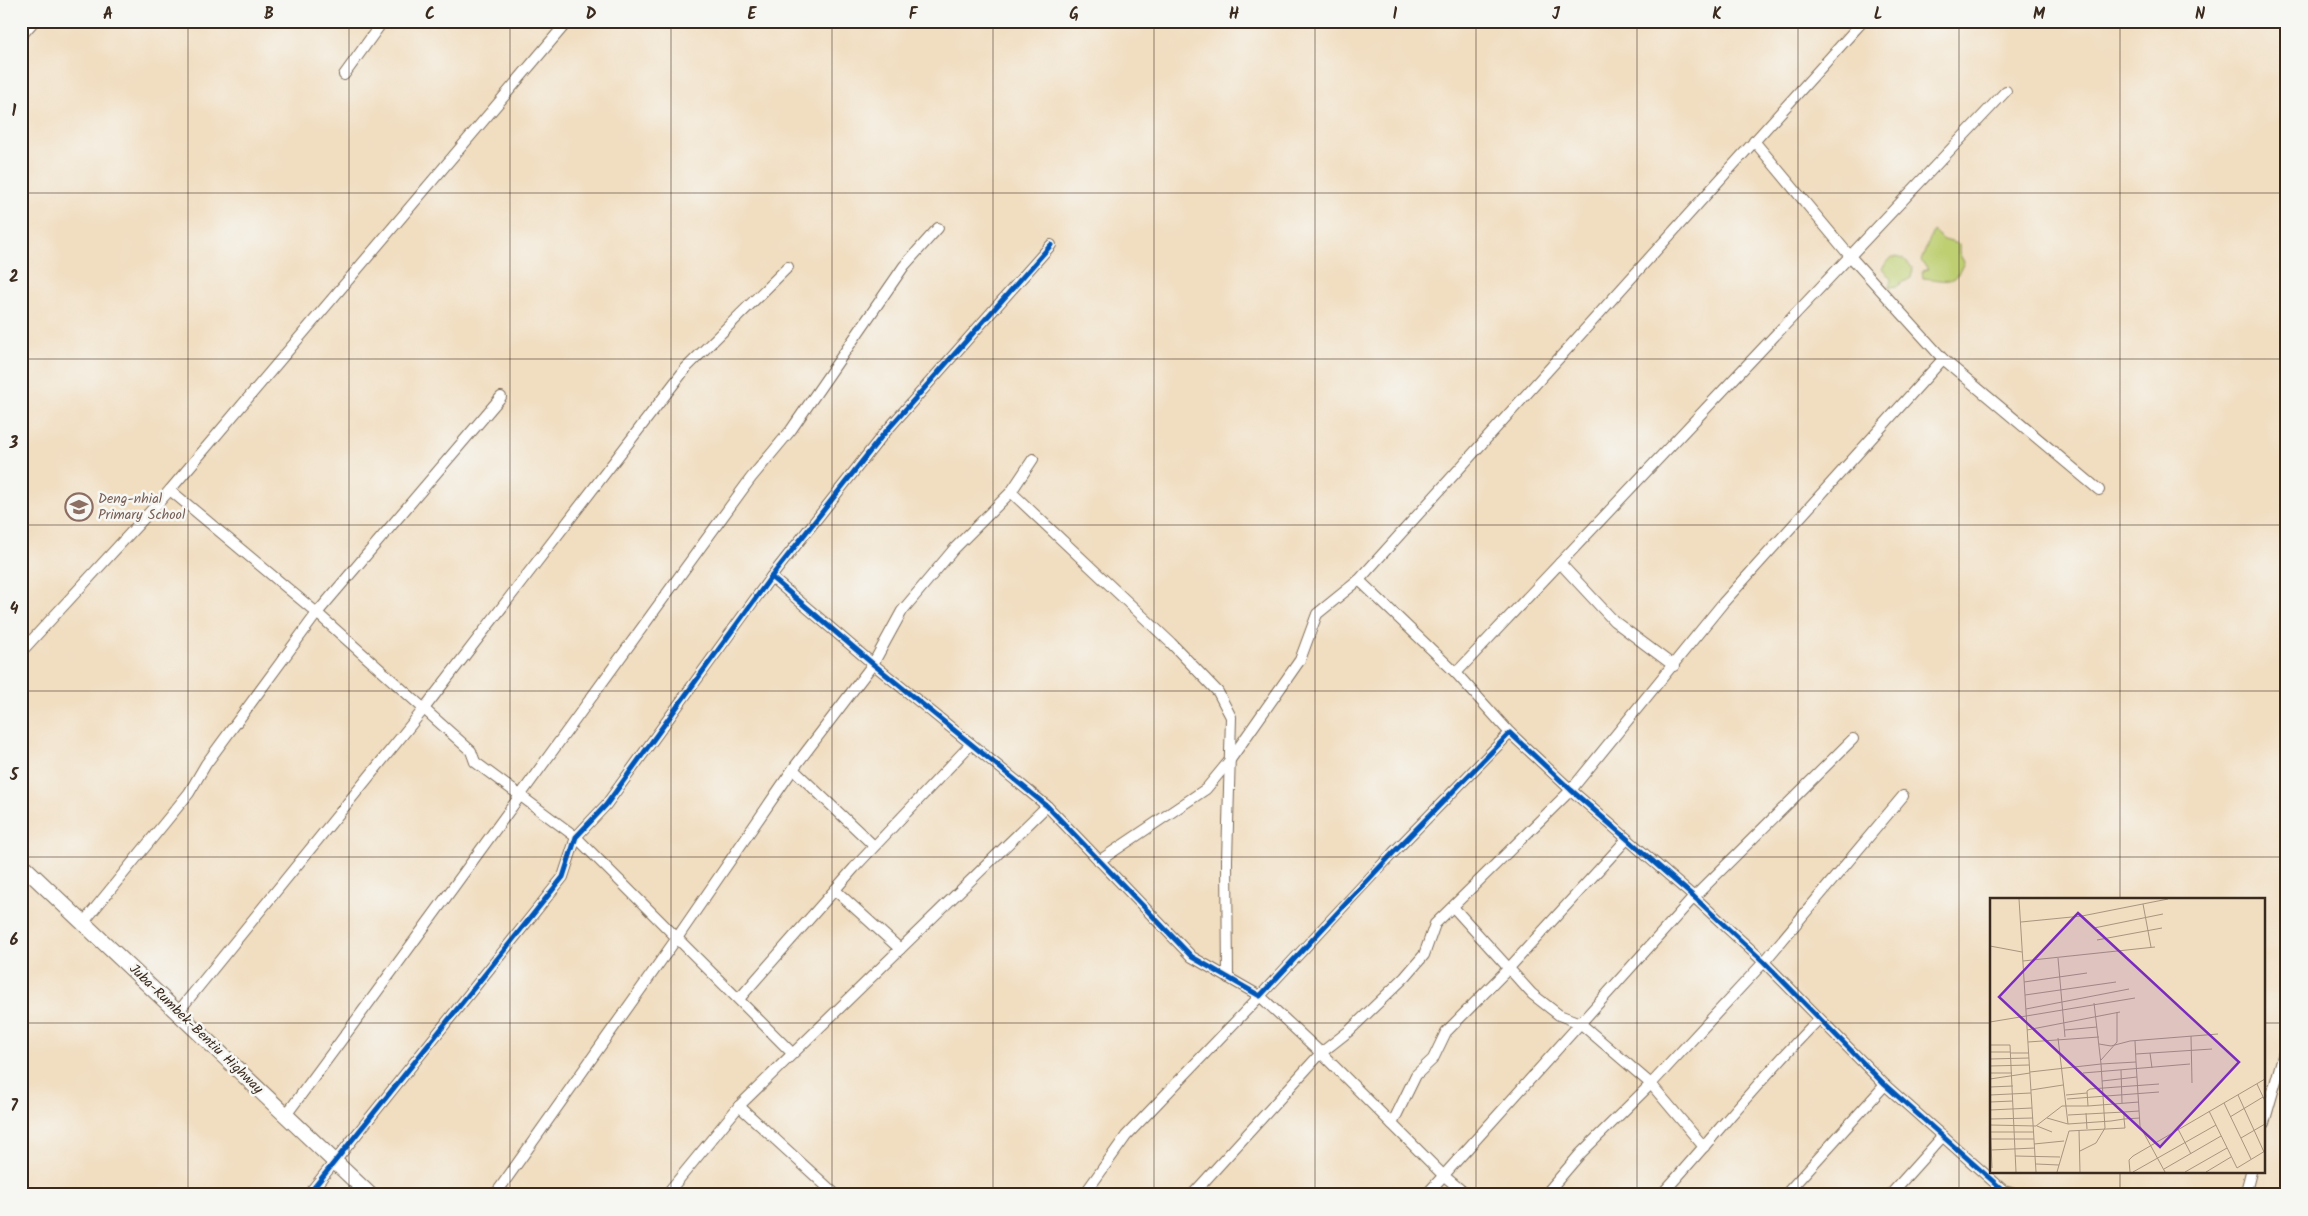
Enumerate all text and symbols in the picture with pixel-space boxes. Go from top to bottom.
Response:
text: A [103,2,113,27]
text: B [264,2,274,27]
text: C [425,2,435,27]
text: D [586,2,597,27]
text: E [748,2,758,27]
text: F [909,2,919,27]
text: G [1069,2,1079,27]
text: H [1229,2,1239,27]
text: I [1393,2,1398,27]
text: J [1552,2,1561,27]
text: K [1712,2,1722,27]
text: L [1874,2,1882,27]
text: M [2033,2,2046,27]
text: N [2195,2,2205,27]
text: 1 [12,99,17,124]
text: 2 [9,265,19,290]
text: 3 [9,431,19,456]
place label: Deng-nhial Primary School [98,488,186,526]
school or university icon: Deng-nhial Primary School [64,492,94,522]
text: 4 [10,597,19,622]
text: 5 [9,763,20,788]
inset map [1990,898,2266,1174]
text: 6 [10,928,19,953]
street label: Juba-Rumbek-Bentiu Highway [124,959,269,1100]
text: 7 [10,1094,18,1119]

